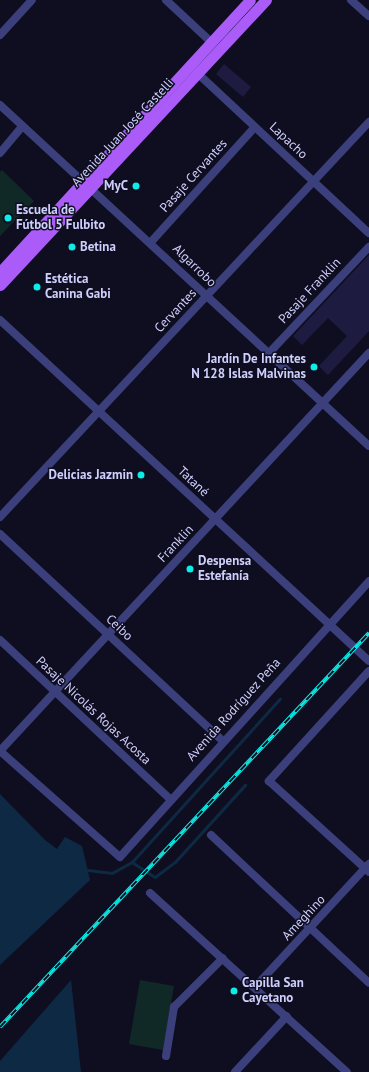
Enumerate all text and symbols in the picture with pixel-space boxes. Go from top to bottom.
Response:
street label: Avenida Juan José Castelli [69,76,177,190]
street label: Lapacho [266,119,310,163]
street label: Pasaje Cervantes [157,136,231,216]
place label: MyC [104,178,128,194]
marker: MyC [131,181,141,191]
place label: Escuela de Fútbol 5 Fulbito [16,203,105,234]
marker: Escuela de Fútbol 5 Fulbito [3,213,13,223]
place label: Betina [80,239,116,255]
street label: Algarrobo [169,241,219,291]
marker: Betina [67,242,77,252]
street label: Pasaje Franklin [276,255,344,327]
place label: Estética Canina Gabi [45,272,111,303]
marker: Estética Canina Gabi [32,282,42,292]
street label: Cervantes [152,286,200,336]
place label: Jardín De Infantes N 128 Islas Malvinas [191,352,306,383]
marker: Jardín De Infantes N 128 Islas Malvinas [309,362,319,372]
street label: Tatané [174,464,212,500]
place label: Delicias Jazmin [49,467,133,483]
marker: Delicias Jazmin [136,470,146,480]
street label: Franklin [155,522,197,566]
place label: Despensa Estefanía [198,554,251,585]
marker: Despensa Estefanía [185,564,195,574]
street label: Ceibo [102,612,136,644]
street label: Pasaje Nicolás Rojas Acosta [32,653,154,769]
street label: Avenida Rodríguez Peña [184,655,284,765]
street label: Ameghino [279,892,329,944]
place label: Capilla San Cayetano [242,976,304,1007]
marker: Capilla San Cayetano [229,986,239,996]

